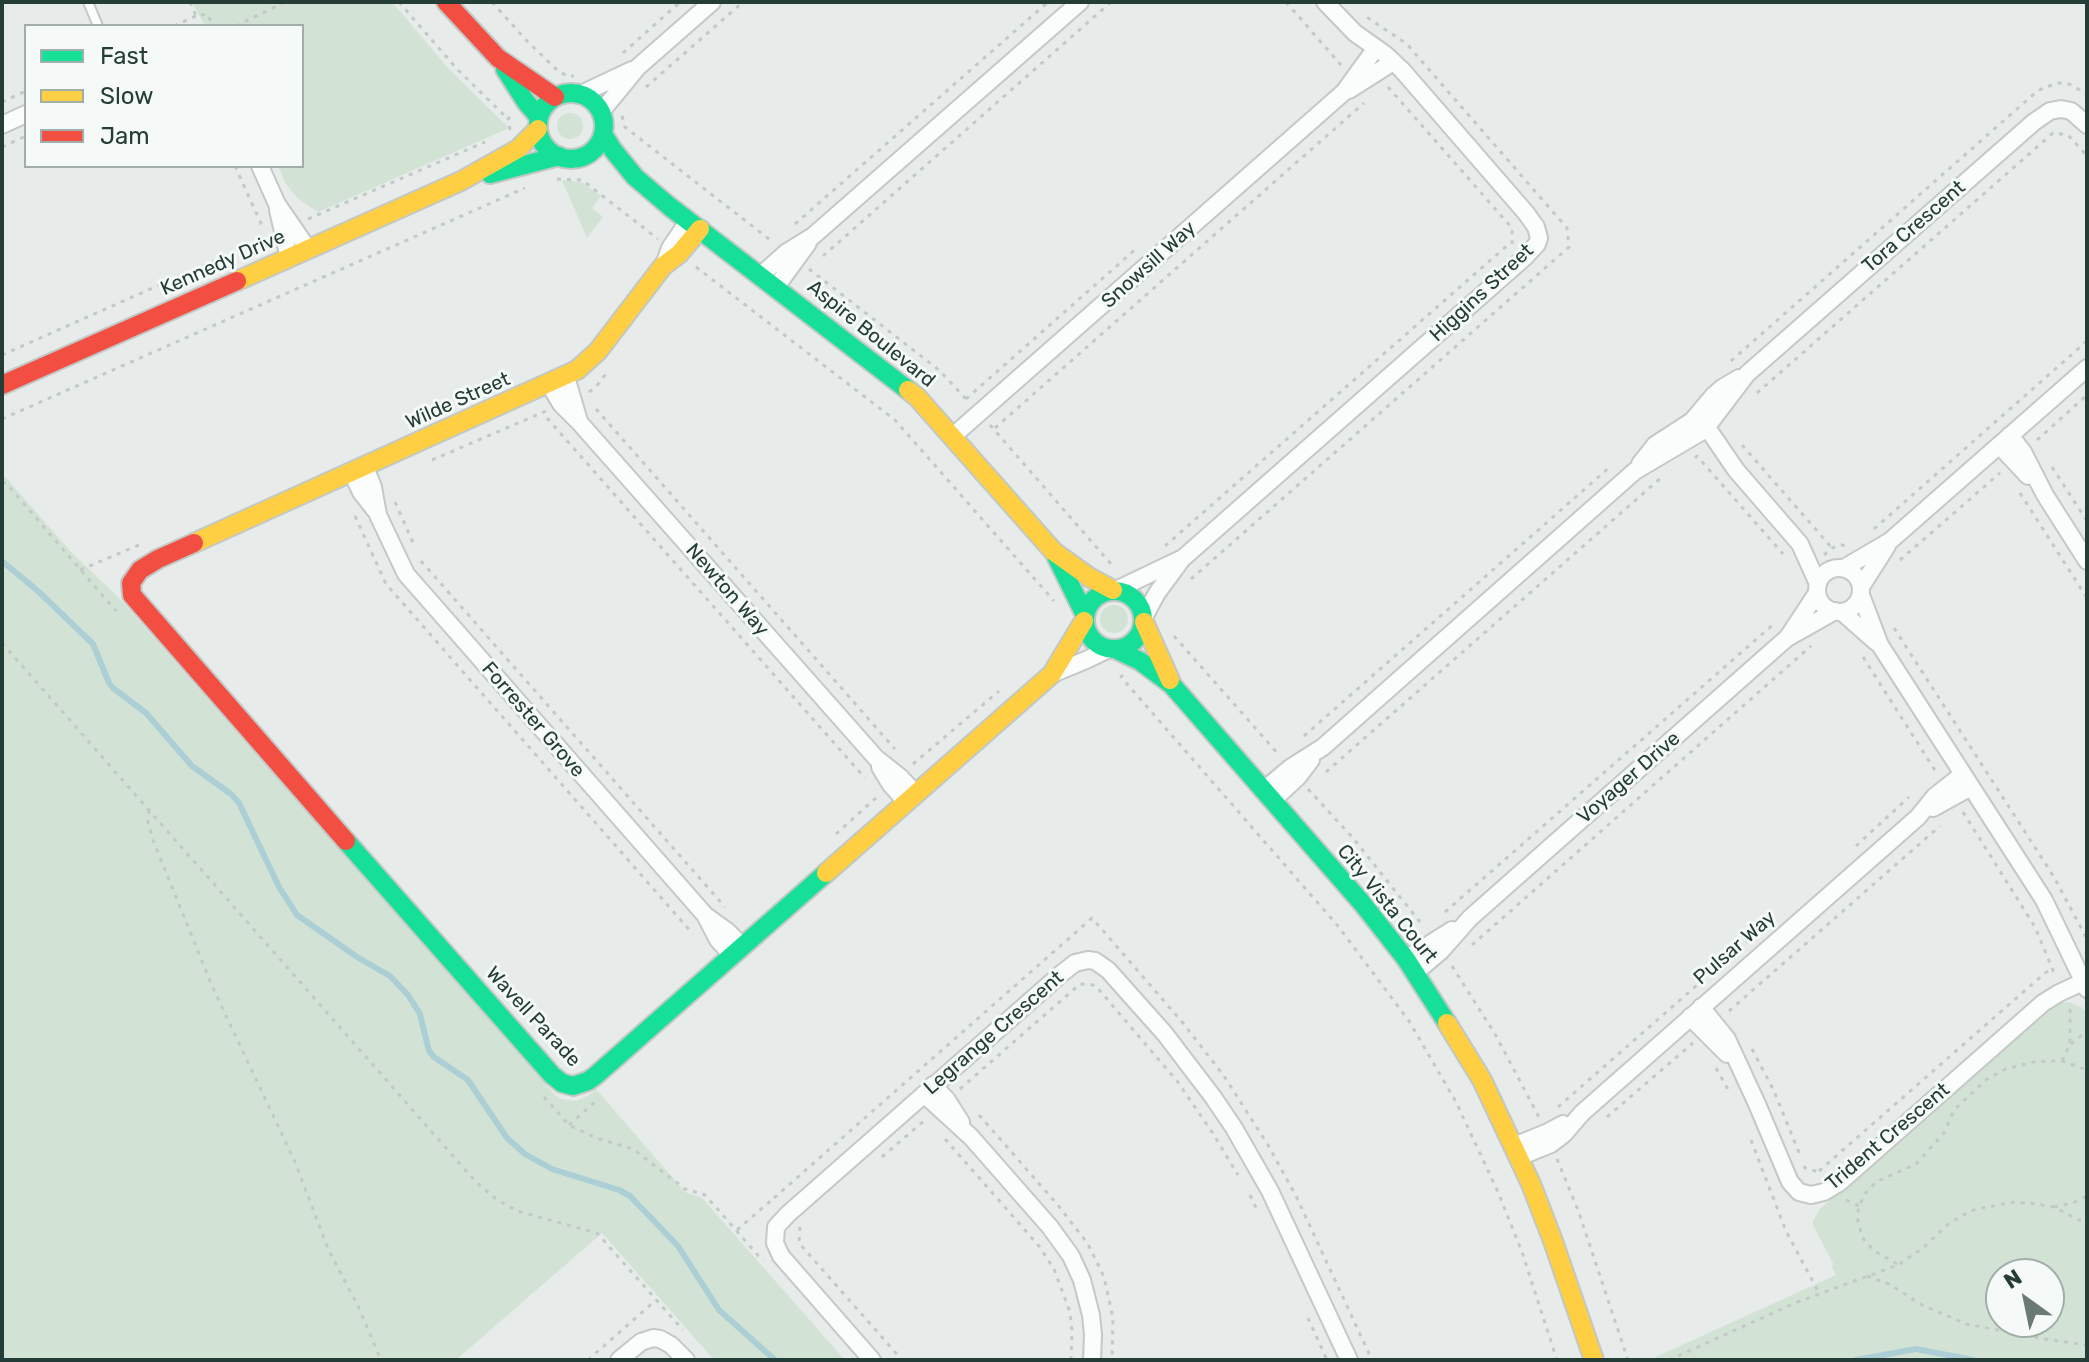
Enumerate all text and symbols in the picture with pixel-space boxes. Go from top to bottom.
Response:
legend [24,24,304,168]
text: Fast [100,42,148,70]
text: Slow [100,82,153,110]
text: Jam [100,122,150,150]
street label: Tora Crescent [1858,176,1970,278]
street label: Snowsill Way [1097,216,1201,314]
street label: Kennedy Drive [157,225,289,301]
street label: Higgins Street [1425,239,1539,347]
street label: Aspire Boulevard [802,275,940,393]
street label: Wilde Street [402,367,514,435]
street label: Newton Way [680,539,774,641]
street label: Forrester Grove [476,657,590,783]
street label: Voyager Drive [1573,727,1685,829]
street label: City Vista Court [1332,840,1442,968]
street label: Pulsar Way [1689,906,1781,990]
street label: Wavell Parade [481,962,585,1072]
street label: Legrange Crescent [919,966,1069,1100]
street label: Trident Crescent [1821,1078,1955,1196]
north arrow [1985,1258,2065,1338]
text: N [1999,1264,2027,1295]

